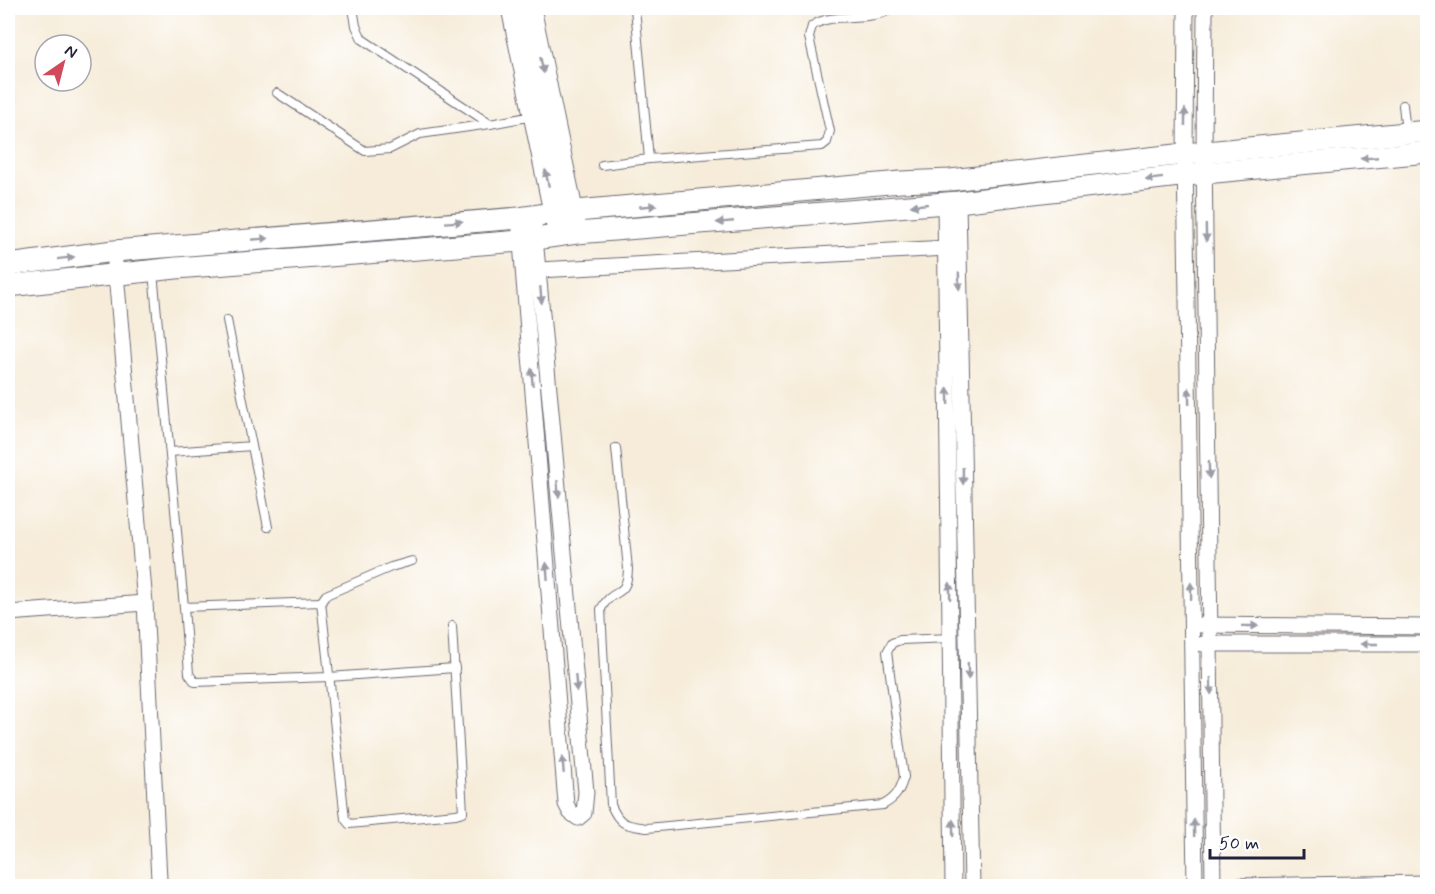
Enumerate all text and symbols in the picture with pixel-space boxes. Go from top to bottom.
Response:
north arrow [33,33,93,93]
text: N [60,40,81,64]
one-way arrow [538,56,547,75]
one-way arrow [1180,108,1190,127]
one-way arrow [1360,153,1379,162]
one-way arrow [542,168,551,187]
one-way arrow [1145,174,1164,184]
one-way arrow [909,200,928,210]
one-way arrow [639,201,658,211]
one-way arrow [444,217,463,227]
one-way arrow [715,217,734,227]
one-way arrow [1201,223,1211,242]
one-way arrow [250,234,269,244]
one-way arrow [56,253,75,262]
one-way arrow [955,272,964,291]
one-way arrow [536,285,546,304]
one-way arrow [527,367,537,386]
one-way arrow [943,387,953,406]
one-way arrow [1184,387,1193,406]
one-way arrow [1204,460,1213,479]
one-way arrow [959,467,968,486]
one-way arrow [553,479,563,498]
one-way arrow [542,561,552,580]
one-way arrow [945,582,955,601]
one-way arrow [1186,582,1196,601]
one-way arrow [1241,621,1260,630]
one-way arrow [1360,639,1379,649]
one-way arrow [963,662,972,681]
one-way arrow [571,674,581,693]
one-way arrow [1206,676,1216,695]
one-way arrow [558,756,568,775]
one-way arrow [948,819,958,838]
one-way arrow [1189,819,1199,838]
scale bar [1210,822,1304,860]
text: 50 m [1219,832,1259,856]

